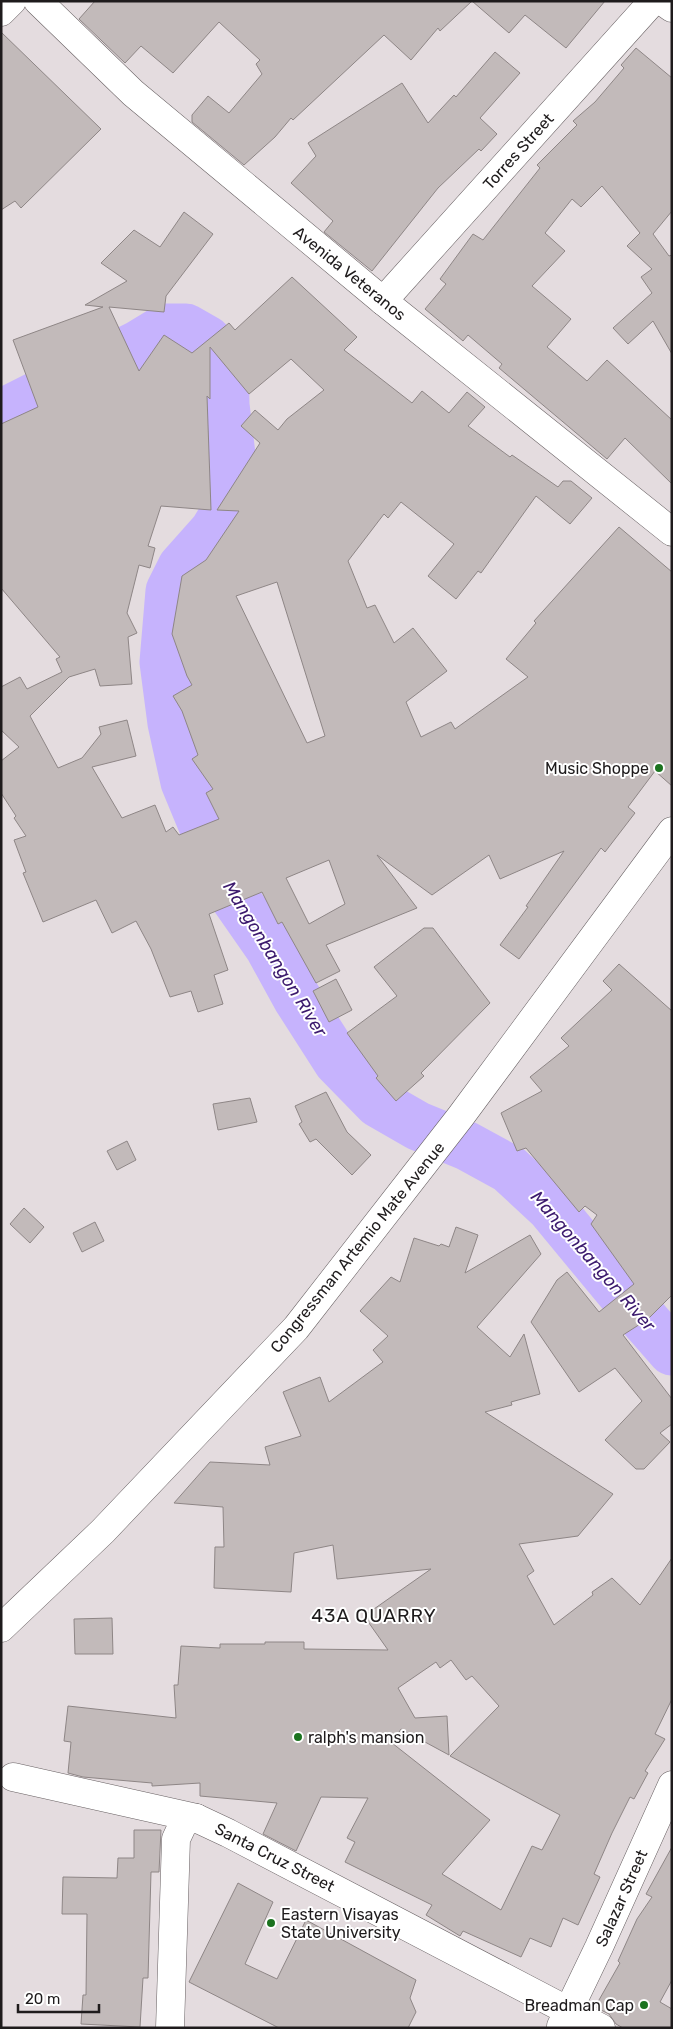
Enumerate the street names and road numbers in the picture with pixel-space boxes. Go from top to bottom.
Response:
street label: Torres Street [479,109,558,193]
street label: Avenida Veteranos [290,222,410,324]
street label: Congressman Artemio Mate Avenue [266,1138,448,1357]
street label: Santa Cruz Street [212,1819,338,1896]
street label: Salazar Street [592,1847,651,1950]

